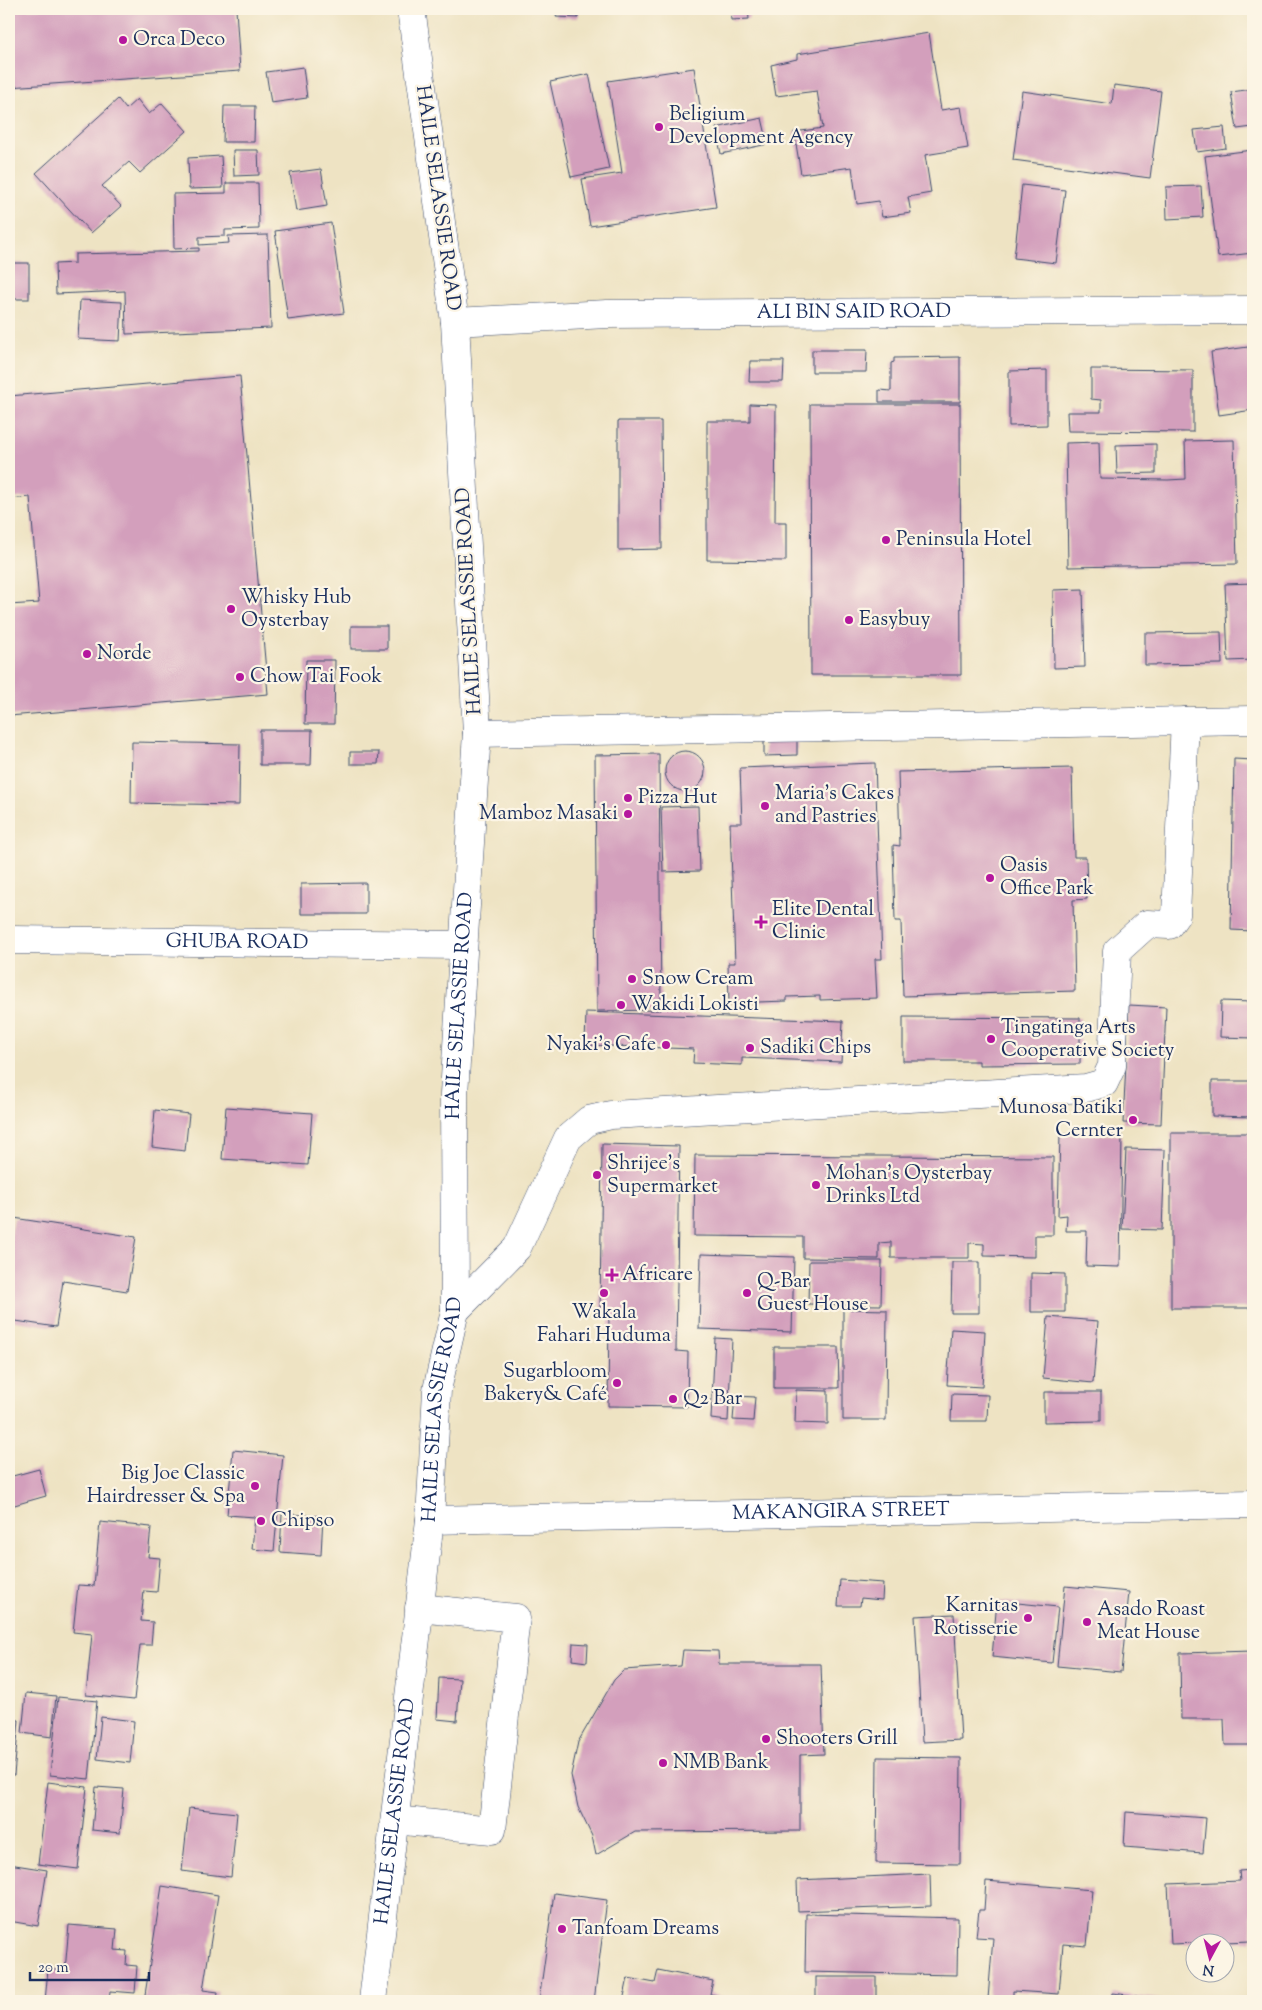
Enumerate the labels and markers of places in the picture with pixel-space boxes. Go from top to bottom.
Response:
place label: Orca Deco [133,26,225,55]
marker: Orca Deco [117,34,129,46]
place label: Beligium Development Agency [669,101,853,153]
marker: Beligium Development Agency [653,121,665,133]
place label: Peninsula Hotel [896,526,1032,555]
marker: Peninsula Hotel [880,534,892,546]
place label: Whisky Hub Oysterbay [241,584,351,636]
marker: Whisky Hub Oysterbay [225,603,237,615]
place label: Easybuy [859,606,930,635]
marker: Easybuy [843,614,855,626]
place label: Norde [97,640,152,669]
marker: Norde [81,648,93,660]
place label: Chow Tai Fook [250,663,382,692]
marker: Chow Tai Fook [234,671,246,683]
place label: Maria's Cakes and Pastries [775,780,894,832]
place label: Pizza Hut [638,784,718,813]
marker: Pizza Hut [622,792,634,804]
place label: Mamboz Masaki [479,800,618,829]
marker: Maria's Cakes and Pastries [759,800,771,812]
marker: Mamboz Masaki [622,808,634,820]
place label: Oasis Office Park [1000,852,1094,904]
marker: Oasis Office Park [984,872,996,884]
place label: Elite Dental Clinic [772,896,874,948]
marker: Elite Dental Clinic [754,915,768,929]
place label: Snow Cream [642,965,754,994]
marker: Snow Cream [626,973,638,985]
place label: Wakidi Lokisti [631,991,759,1020]
marker: Wakidi Lokisti [615,999,627,1011]
place label: Tingatinga Arts Cooperative Society [1001,1014,1175,1066]
place label: Nyaki's Cafe [547,1031,656,1060]
marker: Tingatinga Arts Cooperative Society [985,1033,997,1045]
place label: Sadiki Chips [760,1034,871,1063]
marker: Nyaki's Cafe [660,1039,672,1051]
marker: Sadiki Chips [744,1042,756,1054]
place label: Munosa Batiki Cernter [999,1094,1123,1146]
marker: Munosa Batiki Cernter [1127,1114,1139,1126]
place label: Shrijee's Supermarket [607,1150,718,1202]
place label: Mohan's Oysterbay Drinks Ltd [826,1160,992,1212]
marker: Shrijee's Supermarket [591,1169,603,1181]
marker: Mohan's Oysterbay Drinks Ltd [810,1179,822,1191]
place label: Africare [622,1261,693,1290]
place label: Q-Bar Guest House [757,1268,869,1320]
marker: Africare [606,1269,618,1281]
marker: Wakala Fahari Huduma [598,1287,610,1299]
marker: Q-Bar Guest House [741,1287,753,1299]
place label: Wakala Fahari Huduma [537,1299,671,1351]
place label: Sugarbloom Bakery& Café [484,1358,607,1410]
marker: Sugarbloom Bakery& Café [611,1377,623,1389]
place label: Q2 Bar [683,1385,743,1414]
marker: Q2 Bar [667,1393,679,1405]
place label: Big Joe Classic Hairdresser & Spa [87,1460,245,1512]
marker: Big Joe Classic Hairdresser & Spa [249,1480,261,1492]
place label: Chipso [271,1507,334,1536]
marker: Chipso [255,1515,267,1527]
place label: Karnitas Rotisserie [933,1592,1018,1644]
place label: Asado Roast Meat House [1097,1596,1205,1648]
marker: Karnitas Rotisserie [1022,1612,1034,1624]
marker: Asado Roast Meat House [1081,1616,1093,1628]
place label: Shooters Grill [776,1725,898,1754]
marker: Shooters Grill [760,1733,772,1745]
place label: NMB Bank [673,1749,769,1778]
marker: NMB Bank [657,1757,669,1769]
place label: Tanfoam Dreams [572,1915,719,1944]
marker: Tanfoam Dreams [556,1923,568,1935]

